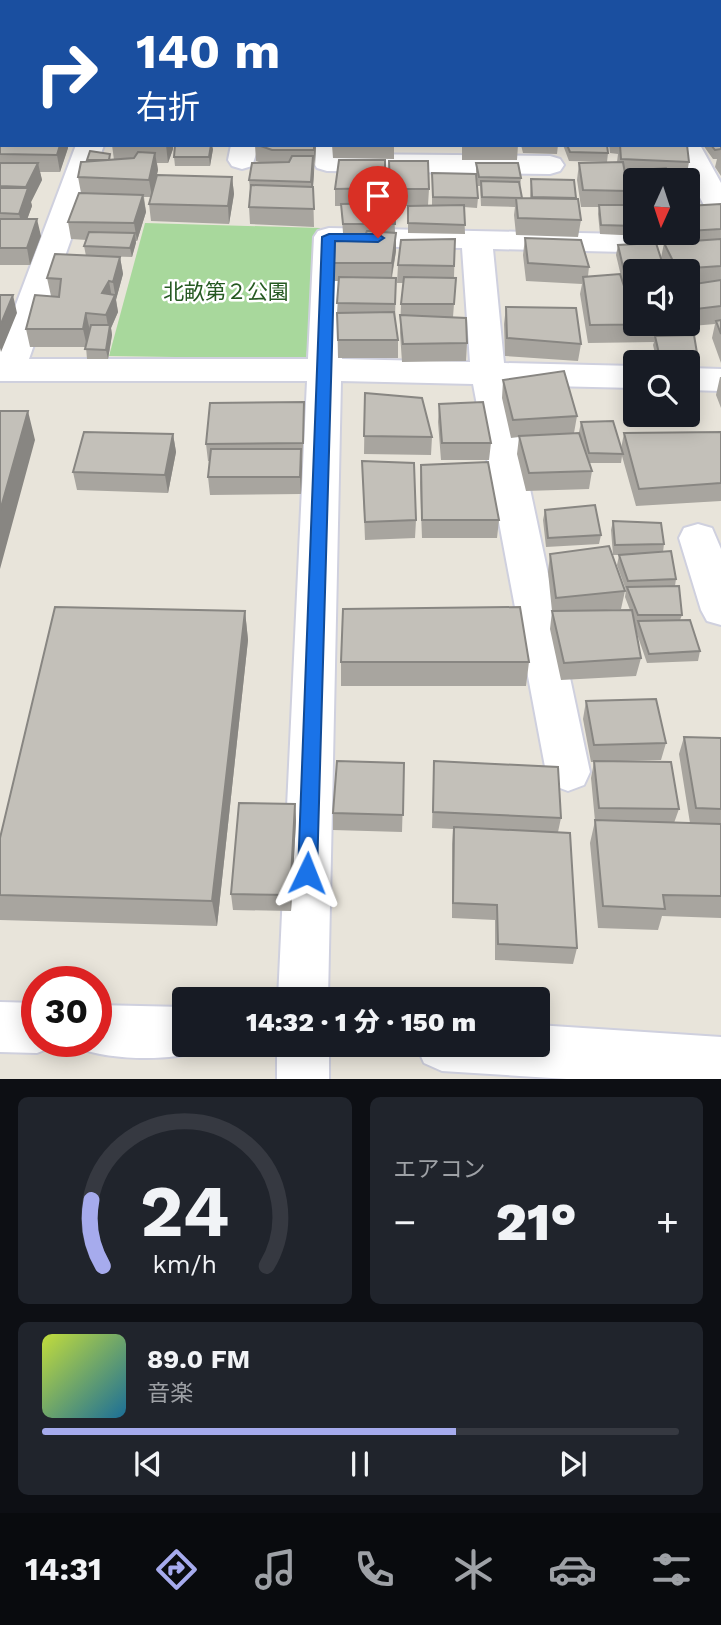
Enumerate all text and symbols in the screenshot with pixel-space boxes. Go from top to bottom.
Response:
text: 140 m [136,22,280,80]
icon: right [21,28,112,119]
text: 右折 [136,88,200,126]
pin [348,166,408,238]
north arrow [623,168,700,245]
map controls [623,168,700,427]
icon: arrive [359,177,397,215]
button: sound [623,259,700,336]
park label: 北畝第２公園 [163,279,289,304]
button: search [623,350,700,427]
position arrow [270,836,344,910]
speed limit sign: 30 [21,966,112,1057]
text: 14:32 · 1 分 · 150 m [246,1007,476,1037]
text: エアコン [394,1156,486,1183]
text: 24 [140,1169,230,1255]
text: 21° [496,1192,577,1253]
text: − [394,1200,416,1244]
text: + [656,1200,679,1244]
text: km/h [153,1250,217,1279]
text: 89.0 FM [147,1344,250,1374]
text: 音楽 [147,1380,193,1407]
icon: previous [129,1445,167,1483]
icon: pause [341,1445,379,1483]
icon: next [554,1445,592,1483]
icon: directions [152,1545,201,1594]
icon: music [251,1545,300,1594]
icon: phone [350,1545,399,1594]
icon: climate [449,1545,498,1594]
icon: car [548,1545,597,1594]
icon: filters [647,1545,696,1594]
text: 14:31 [25,1550,102,1588]

